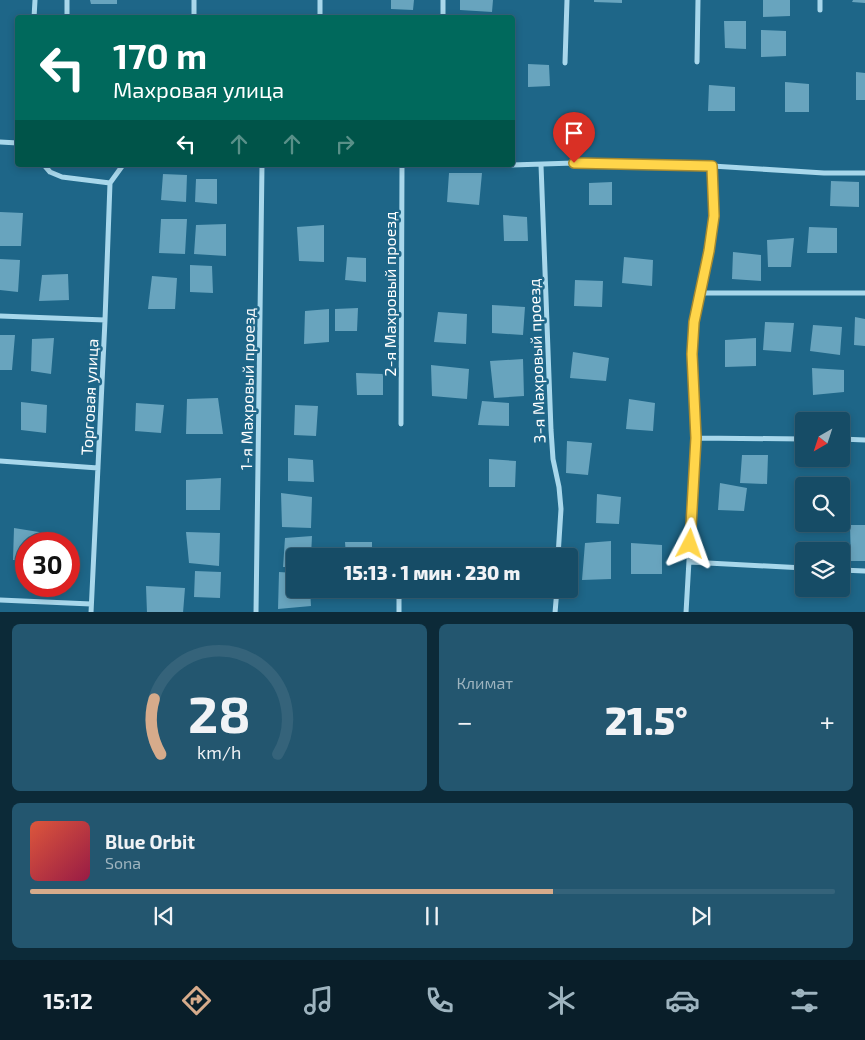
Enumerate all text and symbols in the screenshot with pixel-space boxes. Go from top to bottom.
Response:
text: 170 m [113,34,207,76]
icon: left [30,35,95,100]
text: Махровая улица [113,76,284,102]
pin [553,112,595,163]
icon: arrive [560,119,588,147]
icon: left [172,130,200,158]
icon: ahead [225,130,253,158]
icon: ahead [278,130,306,158]
icon: right [331,130,359,158]
street label: 2-я Махровый проезд [380,211,399,377]
street label: 3-я Махровый проезд [524,278,548,444]
street label: 1-я Махровый проезд [236,308,258,470]
street label: Торговая улица [76,338,103,456]
north arrow [795,412,850,468]
map controls [795,412,850,597]
button: search [795,477,850,532]
position arrow [663,517,715,569]
speed limit sign: 30 [15,532,80,597]
button: layers [795,542,850,597]
text: 15:13 · 1 мин · 230 m [344,561,520,584]
text: Климат [457,673,513,692]
text: 28 [188,681,251,743]
text: 21.5° [605,697,688,743]
text: − [457,704,473,738]
text: + [820,704,835,738]
text: km/h [197,741,241,763]
text: Blue Orbit [105,830,195,853]
text: Sona [105,853,141,872]
icon: previous [150,902,178,930]
icon: pause [418,902,446,930]
icon: next [687,902,715,930]
icon: directions [179,983,214,1018]
icon: music [301,983,336,1018]
icon: phone [422,983,457,1018]
icon: climate [544,983,579,1018]
icon: car [665,983,700,1018]
icon: filters [787,983,822,1018]
text: 15:12 [43,987,93,1013]

